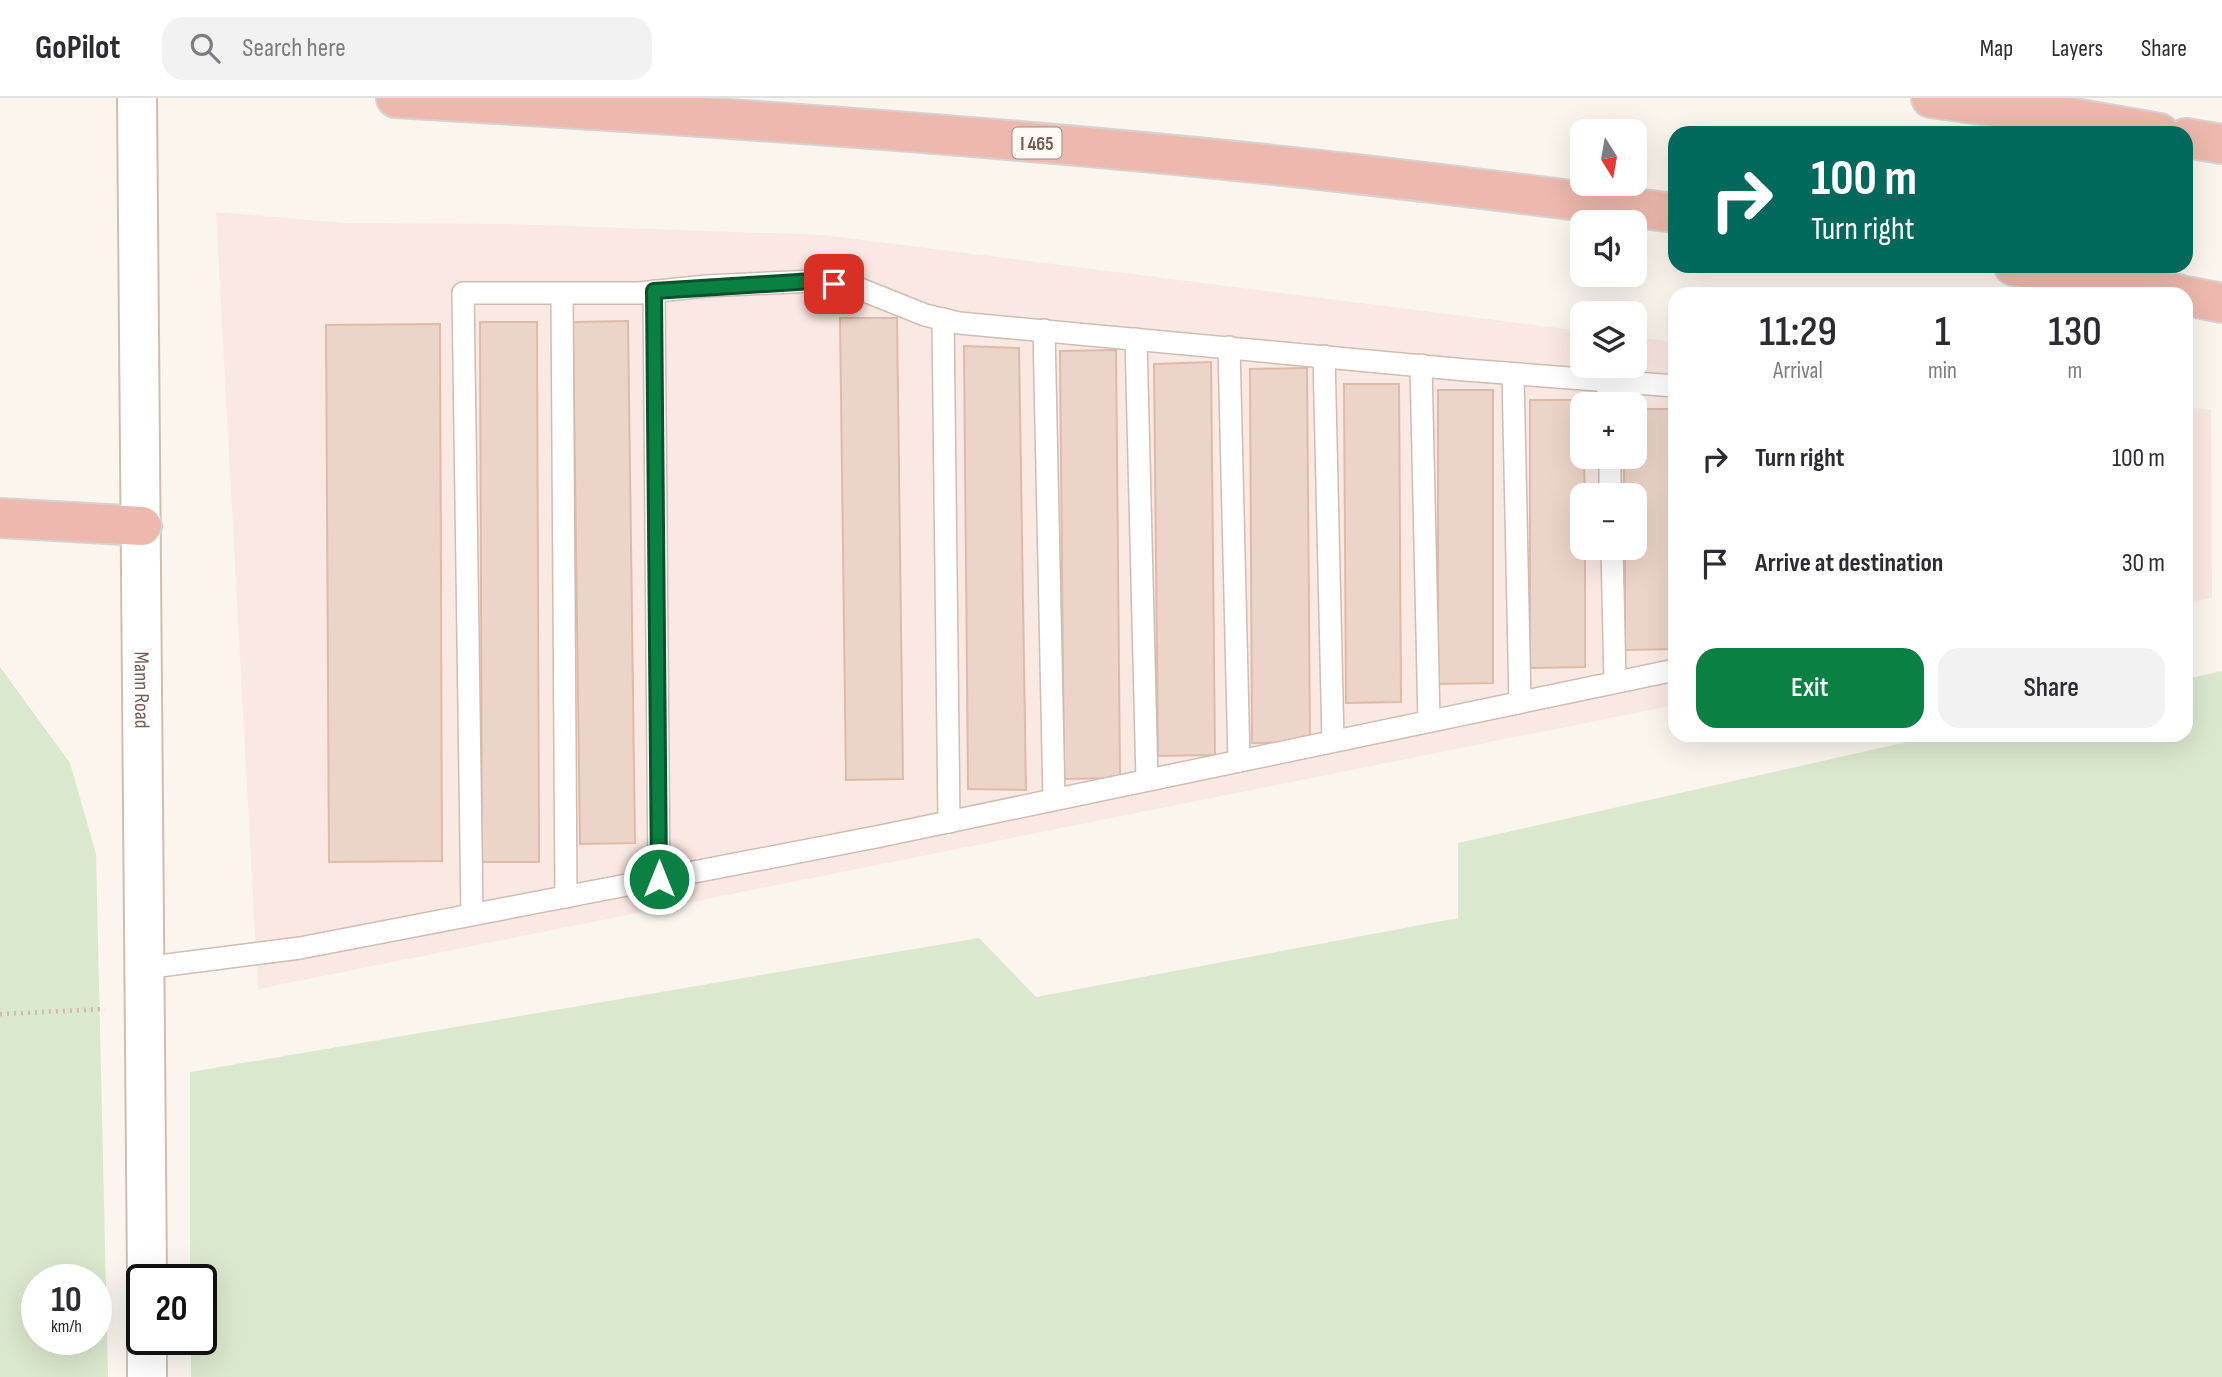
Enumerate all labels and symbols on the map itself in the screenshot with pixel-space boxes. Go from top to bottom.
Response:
north arrow [1570,119,1647,196]
road number: I 465 [1012,128,1062,158]
pin [804,254,864,314]
street label: Mann Road [129,651,154,729]
position arrow [622,842,696,916]
speed limit sign: 20 [126,1264,217,1355]

